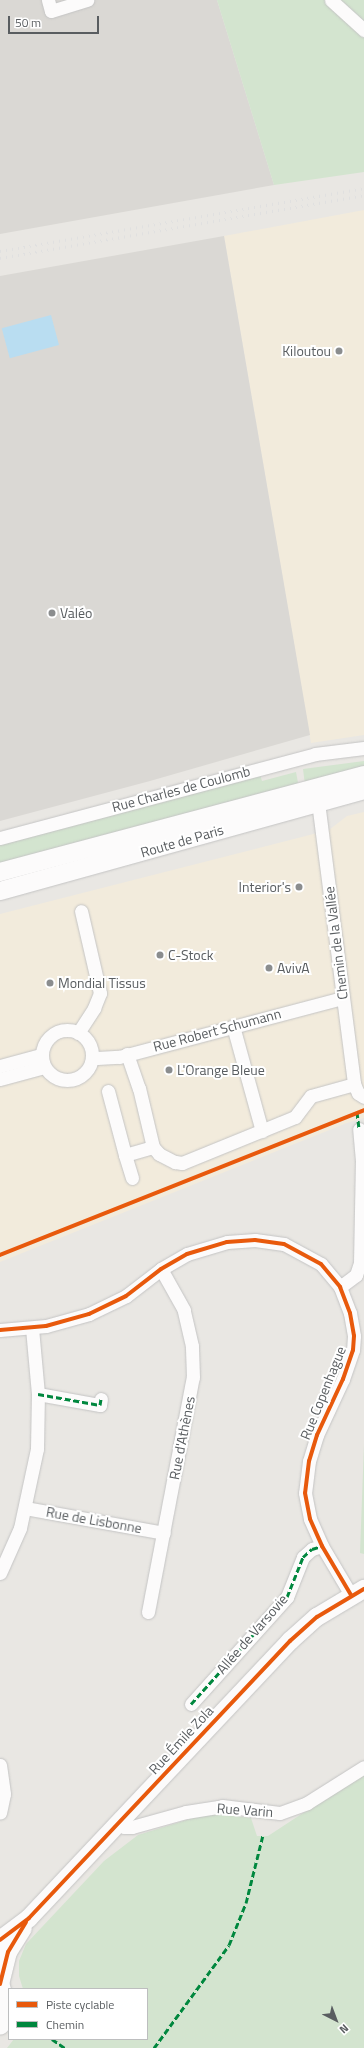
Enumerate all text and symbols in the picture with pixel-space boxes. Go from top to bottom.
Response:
scale bar [10,8,101,34]
text: 50 m [15,13,41,32]
place label: Kiloutou [282,343,331,359]
marker: Kiloutou [334,346,344,356]
place label: Valéo [60,605,92,621]
marker: Valéo [47,608,57,618]
street label: Rue Charles de Coulomb [110,762,252,816]
street label: Route de Paris [139,821,225,861]
place label: Interior's [239,879,291,895]
marker: Interior's [294,882,304,892]
street label: Chemin de la Vallée [321,885,351,1001]
place label: C-Stock [168,947,214,963]
marker: C-Stock [155,950,165,960]
place label: AvivA [277,960,310,976]
marker: AvivA [264,963,274,973]
place label: Mondial Tissus [58,975,146,991]
marker: Mondial Tissus [45,978,55,988]
street label: Rue Robert Schumann [151,1005,283,1055]
place label: L'Orange Bleue [177,1062,265,1078]
marker: L'Orange Bleue [164,1065,174,1075]
street label: Rue Copenhague [297,1344,349,1442]
street label: Rue d'Athènes [166,1395,198,1481]
street label: Rue de Lisbonne [45,1503,143,1537]
street label: Allée de Varsovie [213,1591,291,1677]
street label: Rue Émile Zola [145,1702,217,1778]
street label: Rue Varin [216,1800,274,1820]
legend [8,1988,148,2040]
text: Piste cyclable [46,1995,114,2014]
north arrow [316,2000,356,2040]
text: Chemin [46,2015,84,2034]
text: N [336,2020,352,2037]

